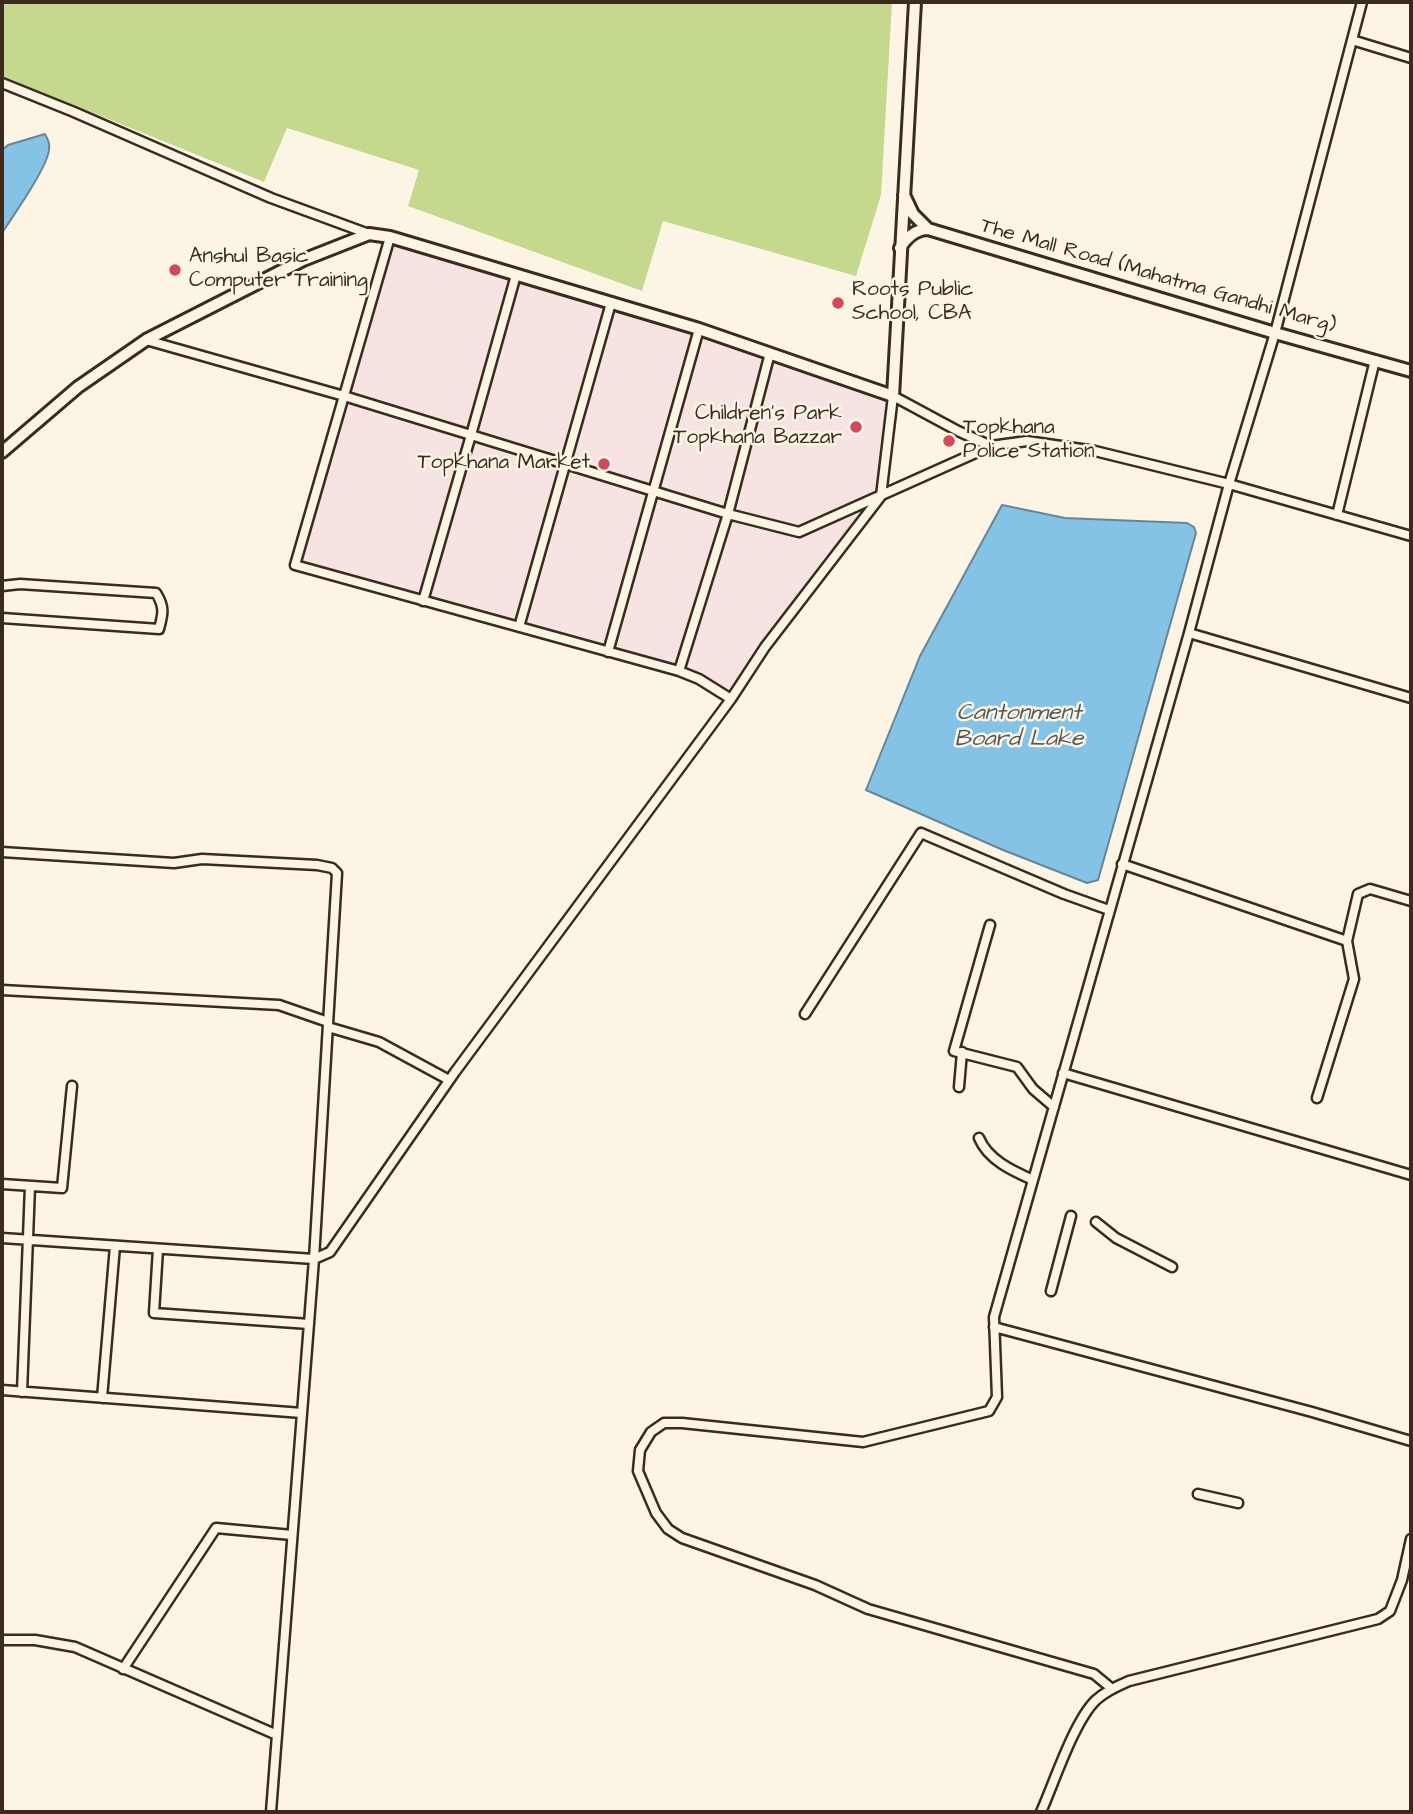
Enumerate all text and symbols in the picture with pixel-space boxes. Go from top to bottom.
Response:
street label: The Mall Road (Mahatma Gandhi Marg) [977,214,1339,340]
place label: Anshul Basic Computer Training [189,245,368,295]
marker: Anshul Basic Computer Training [167,262,183,278]
place label: Roots Public School, CBA [852,278,974,328]
marker: Roots Public School, CBA [830,295,846,311]
place label: Children's Park Topkhana Bazzar [673,402,842,452]
place label: Topkhana Police Station [963,416,1094,466]
marker: Children's Park Topkhana Bazzar [848,419,864,435]
marker: Topkhana Police Station [941,433,957,449]
place label: Topkhana Market [417,451,590,477]
marker: Topkhana Market [596,456,612,472]
water label: Cantonment Board Lake [955,700,1083,754]

